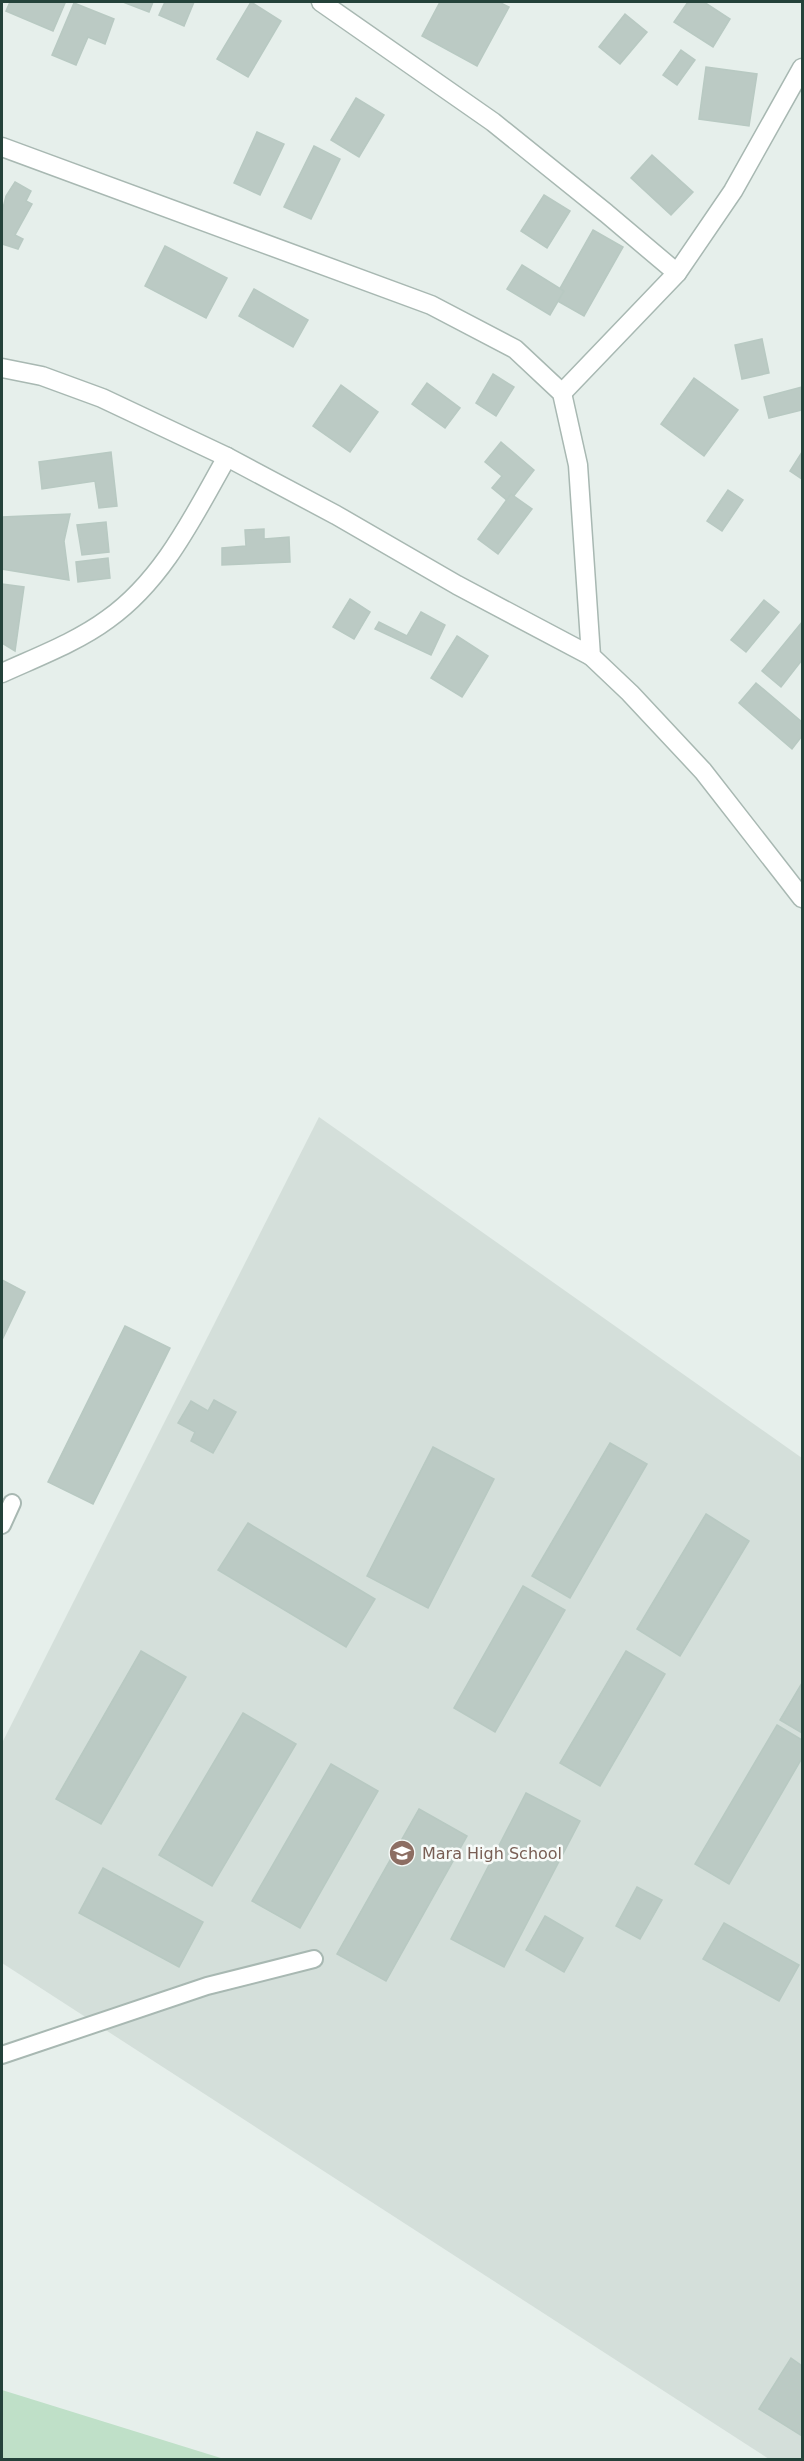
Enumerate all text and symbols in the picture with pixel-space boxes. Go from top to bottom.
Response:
school or university icon: Mara High School [387,1838,417,1868]
place label: Mara High School [422,1844,562,1863]

